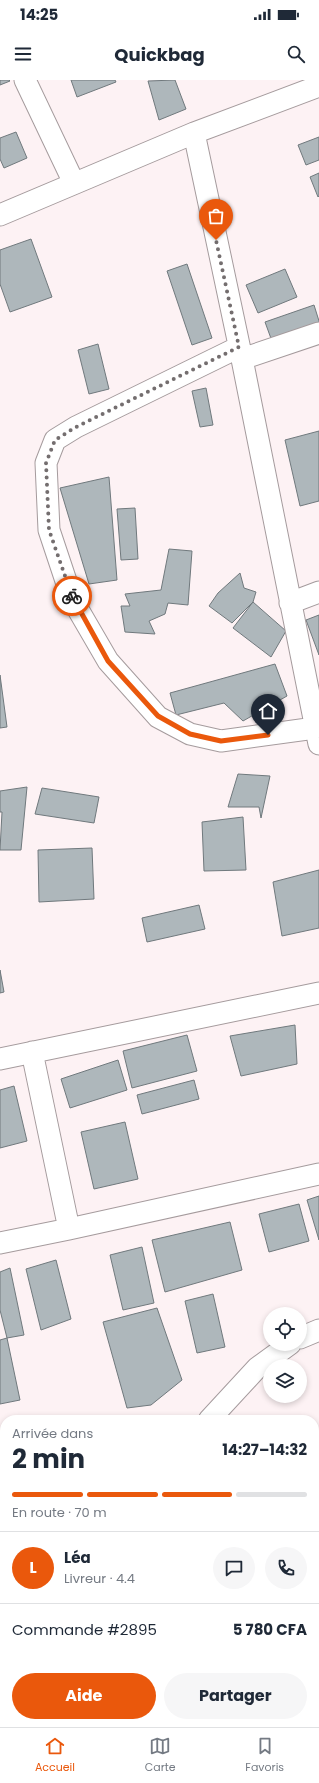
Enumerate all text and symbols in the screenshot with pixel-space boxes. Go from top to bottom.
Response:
text: 14:25 [20,4,58,25]
text: Quickbag [114,42,205,67]
icon: menu [12,43,34,65]
icon: search [285,43,307,65]
pin [199,199,233,240]
icon: bag [205,205,227,227]
courier [52,576,92,616]
icon: bike [61,585,83,607]
pin [251,694,285,735]
icon: home [257,700,279,722]
map controls [263,1307,307,1403]
button: locate [263,1307,307,1351]
button: layers [263,1359,307,1403]
text: Arrivée dans [12,1424,93,1443]
text: 14:27–14:32 [222,1439,307,1460]
text: 2 min [12,1441,85,1477]
text: En route · 70 m [12,1503,107,1522]
text: Léa [64,1547,91,1568]
button: chat [213,1547,255,1589]
button: phone [265,1547,307,1589]
text: L [29,1557,37,1578]
text: Livreur · 4.4 [64,1569,135,1588]
text: Commande #2895 [12,1619,157,1640]
text: 5 780 CFA [233,1619,307,1640]
button: Aide [12,1673,156,1719]
button: Partager [164,1673,307,1719]
tab: Accueil [35,1735,75,1776]
tab: Carte [145,1735,176,1776]
tab: Favoris [245,1735,284,1776]

